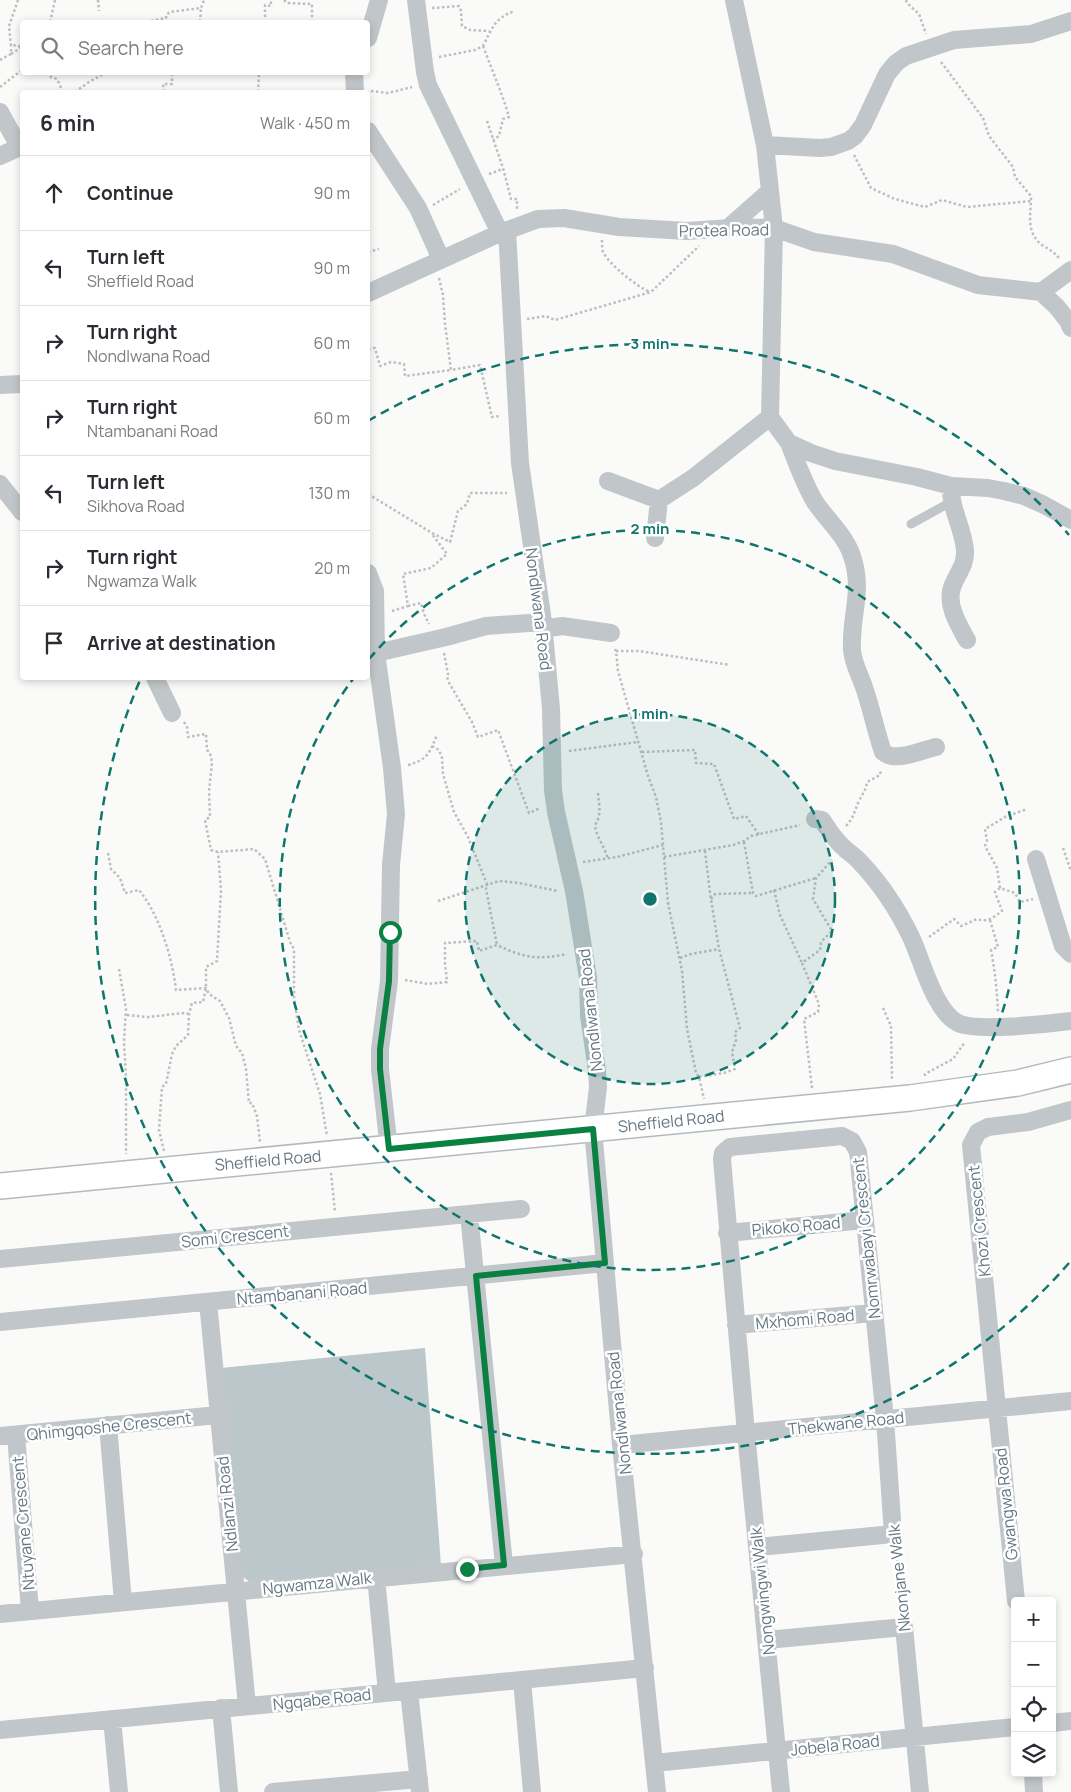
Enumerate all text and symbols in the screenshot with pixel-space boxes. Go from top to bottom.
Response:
search box [20,20,370,75]
icon: search [38,34,66,62]
text: Search here [78,35,184,61]
text: 6 min [40,109,95,137]
text: Walk · 450 m [260,112,350,134]
icon: ahead [40,179,68,207]
text: Continue [87,180,173,206]
text: 90 m [314,182,350,204]
street label: Protea Road [679,218,769,242]
text: Turn left [87,244,165,270]
icon: left [40,254,68,282]
text: 90 m [314,257,350,279]
text: Sheffield Road [87,270,194,292]
text: Turn right [87,319,177,345]
icon: right [40,329,68,357]
text: 60 m [314,332,350,354]
text: 3 min [631,333,669,354]
text: Nondlwana Road [87,345,210,367]
text: Turn right [87,394,177,420]
icon: right [40,404,68,432]
text: 60 m [314,407,350,429]
text: Ntambanani Road [87,420,218,442]
text: Turn left [87,469,165,495]
icon: left [40,479,68,507]
text: 130 m [308,482,350,504]
text: Sikhova Road [87,495,185,517]
text: 2 min [630,518,670,539]
text: Turn right [87,544,177,570]
street label: Nondlwana Road [521,546,557,672]
icon: right [40,554,68,582]
text: 20 m [314,557,350,579]
text: Ngwamza Walk [87,570,197,592]
icon: arrive [40,629,68,657]
text: Arrive at destination [87,630,276,656]
text: 1 min [632,703,668,724]
centre of rings [641,890,659,908]
route start [379,921,402,944]
street label: Nondlwana Road [573,948,607,1072]
street label: Sheffield Road [617,1104,725,1138]
street label: Sheffield Road [214,1144,322,1176]
street label: Nomrwabayi Crescent [847,1156,885,1320]
street label: Khozi Crescent [962,1164,996,1278]
street label: Pikoko Road [751,1211,841,1241]
street label: Somi Crescent [180,1219,290,1253]
street label: Ntambanani Road [236,1276,368,1310]
street label: Mxhomi Road [755,1304,855,1334]
street label: Nondlwana Road [602,1351,636,1475]
street label: Qhimgqoshe Crescent [25,1406,193,1446]
street label: Thekwane Road [787,1406,905,1440]
street label: Gwangwa Road [989,1447,1023,1561]
street label: Ntuyane Crescent [6,1455,40,1591]
street label: Ndlanzi Road [211,1455,243,1553]
street label: Nkonjane Walk [882,1522,916,1633]
street label: Nongwingwi Walk [744,1525,780,1656]
route end [456,1558,479,1581]
street label: Ngwamza Walk [261,1566,374,1600]
map controls [1011,1597,1056,1777]
button: + [1011,1597,1056,1642]
button: − [1011,1642,1056,1687]
street label: Ngqabe Road [272,1683,372,1715]
button: locate [1011,1687,1056,1732]
street label: Jobela Road [789,1729,881,1761]
button: layers [1011,1732,1056,1777]

